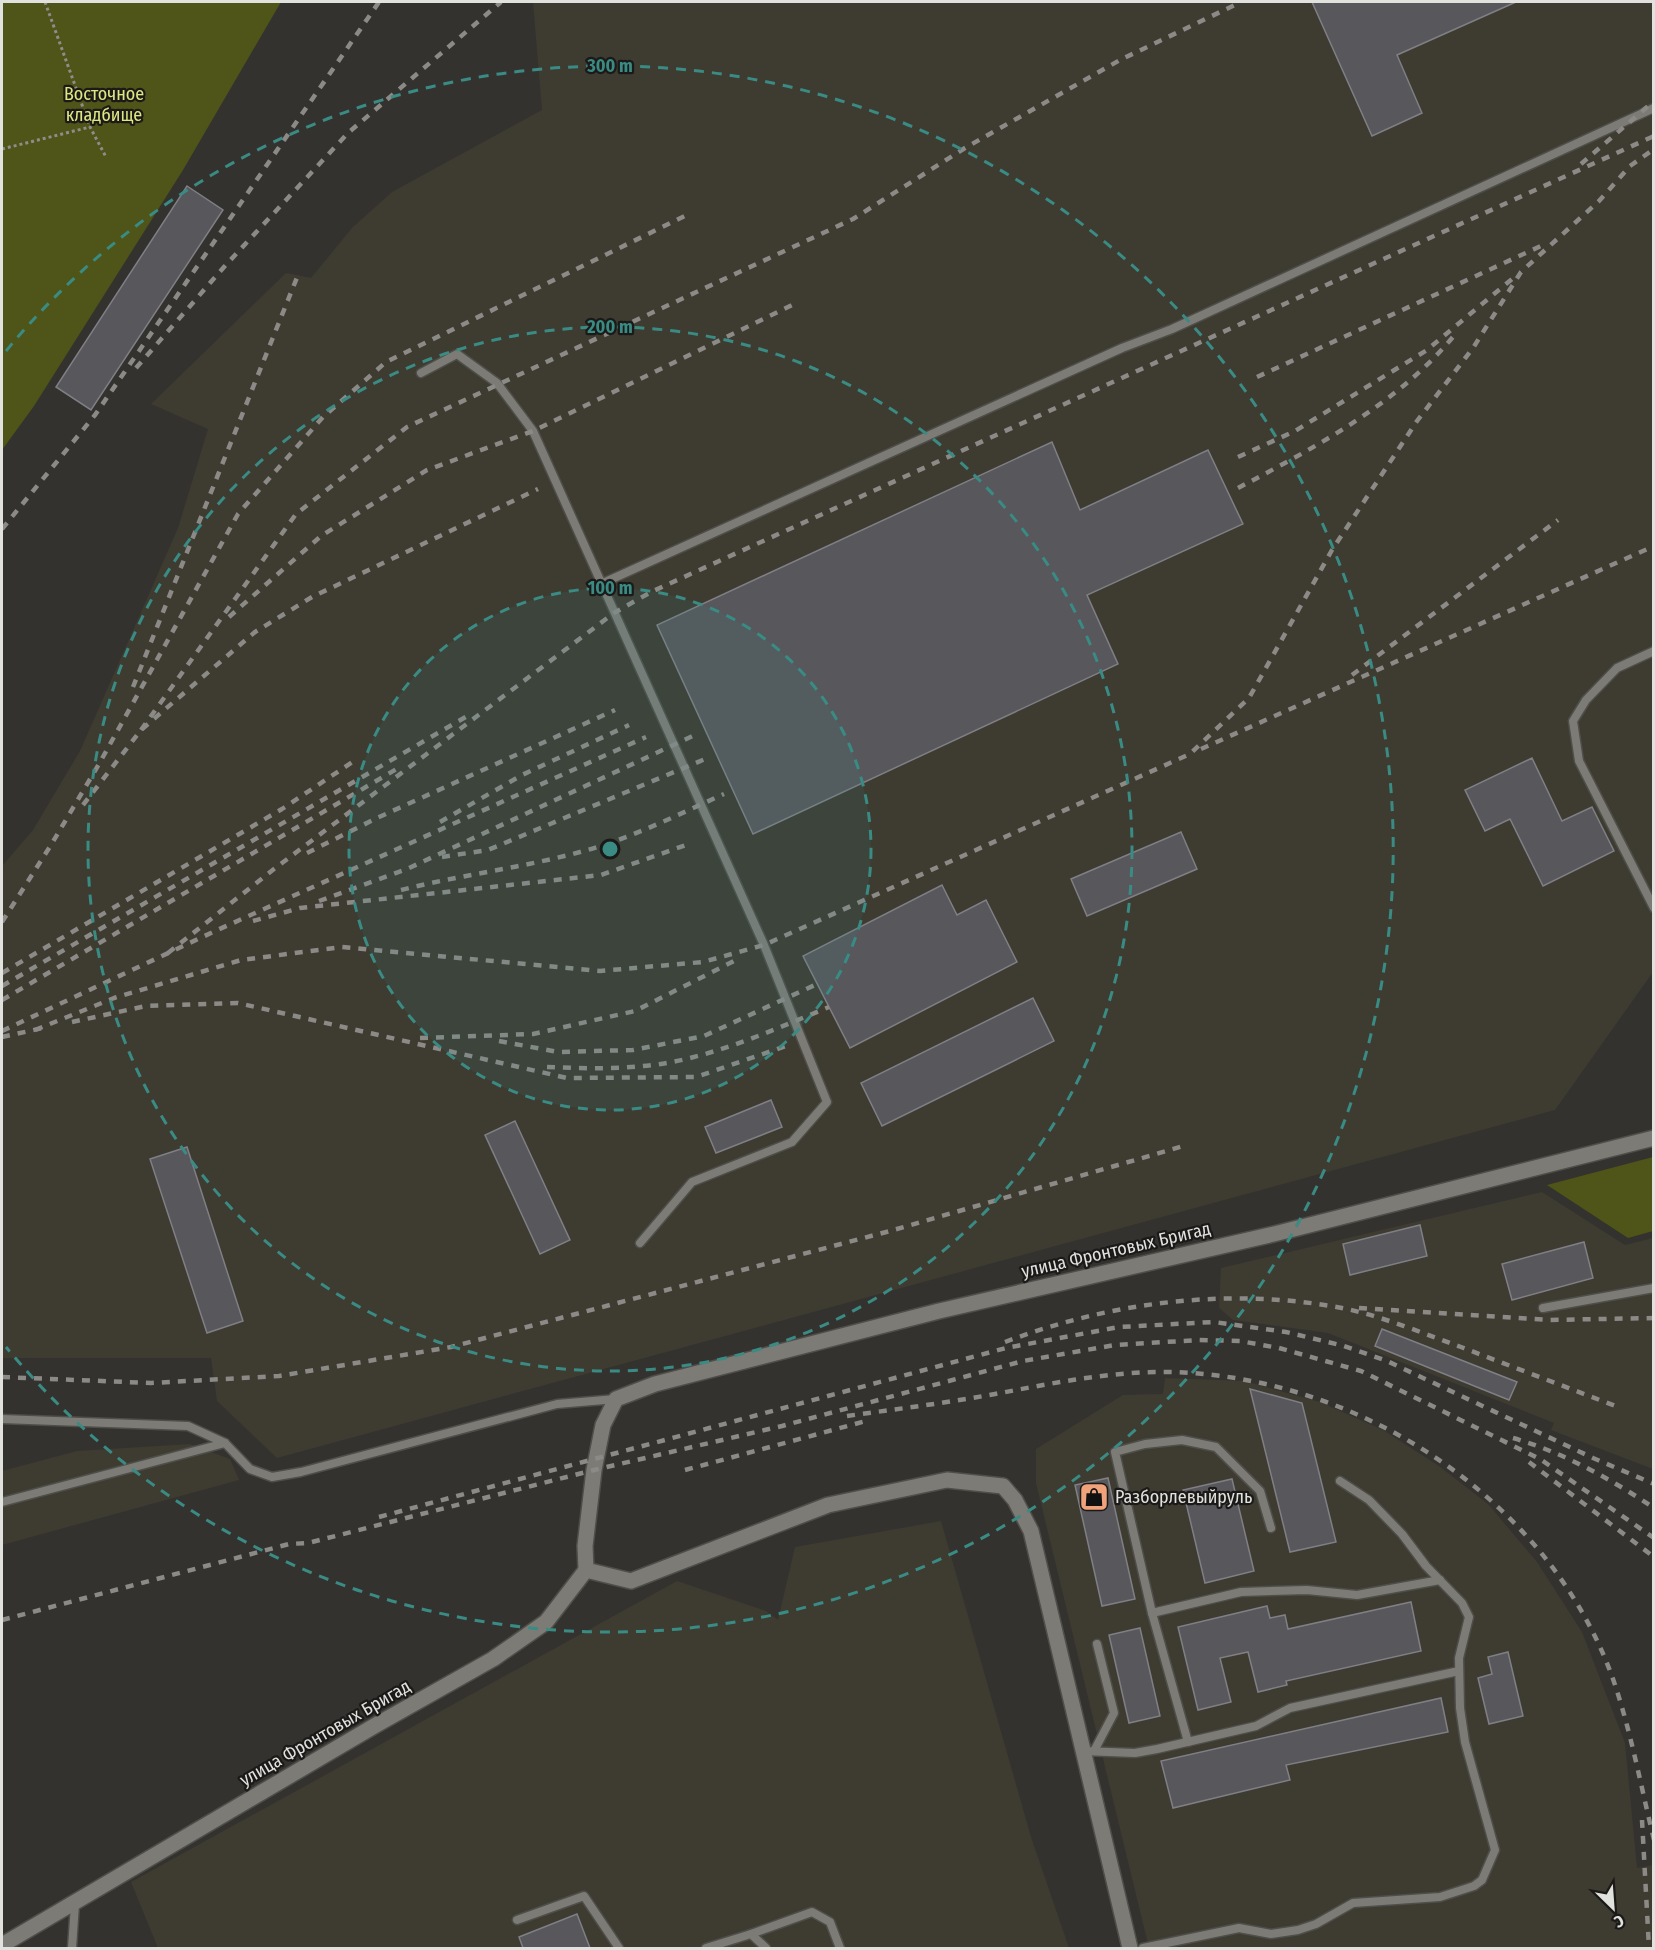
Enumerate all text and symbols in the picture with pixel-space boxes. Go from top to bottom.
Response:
text: 300 m [586,55,633,77]
park label: Восточное кладбище [64,83,144,126]
text: 200 m [586,316,633,338]
text: 100 m [588,577,632,599]
centre of rings [600,839,620,859]
street label: улица Фронтовых Бригад [1019,1218,1213,1282]
shop icon: Разборлевыйруль [1078,1481,1110,1513]
place label: Разборлевыйруль [1115,1486,1252,1508]
street label: улица Фронтовых Бригад [236,1675,414,1791]
north arrow [1583,1878,1643,1938]
text: С [1611,1911,1627,1932]

